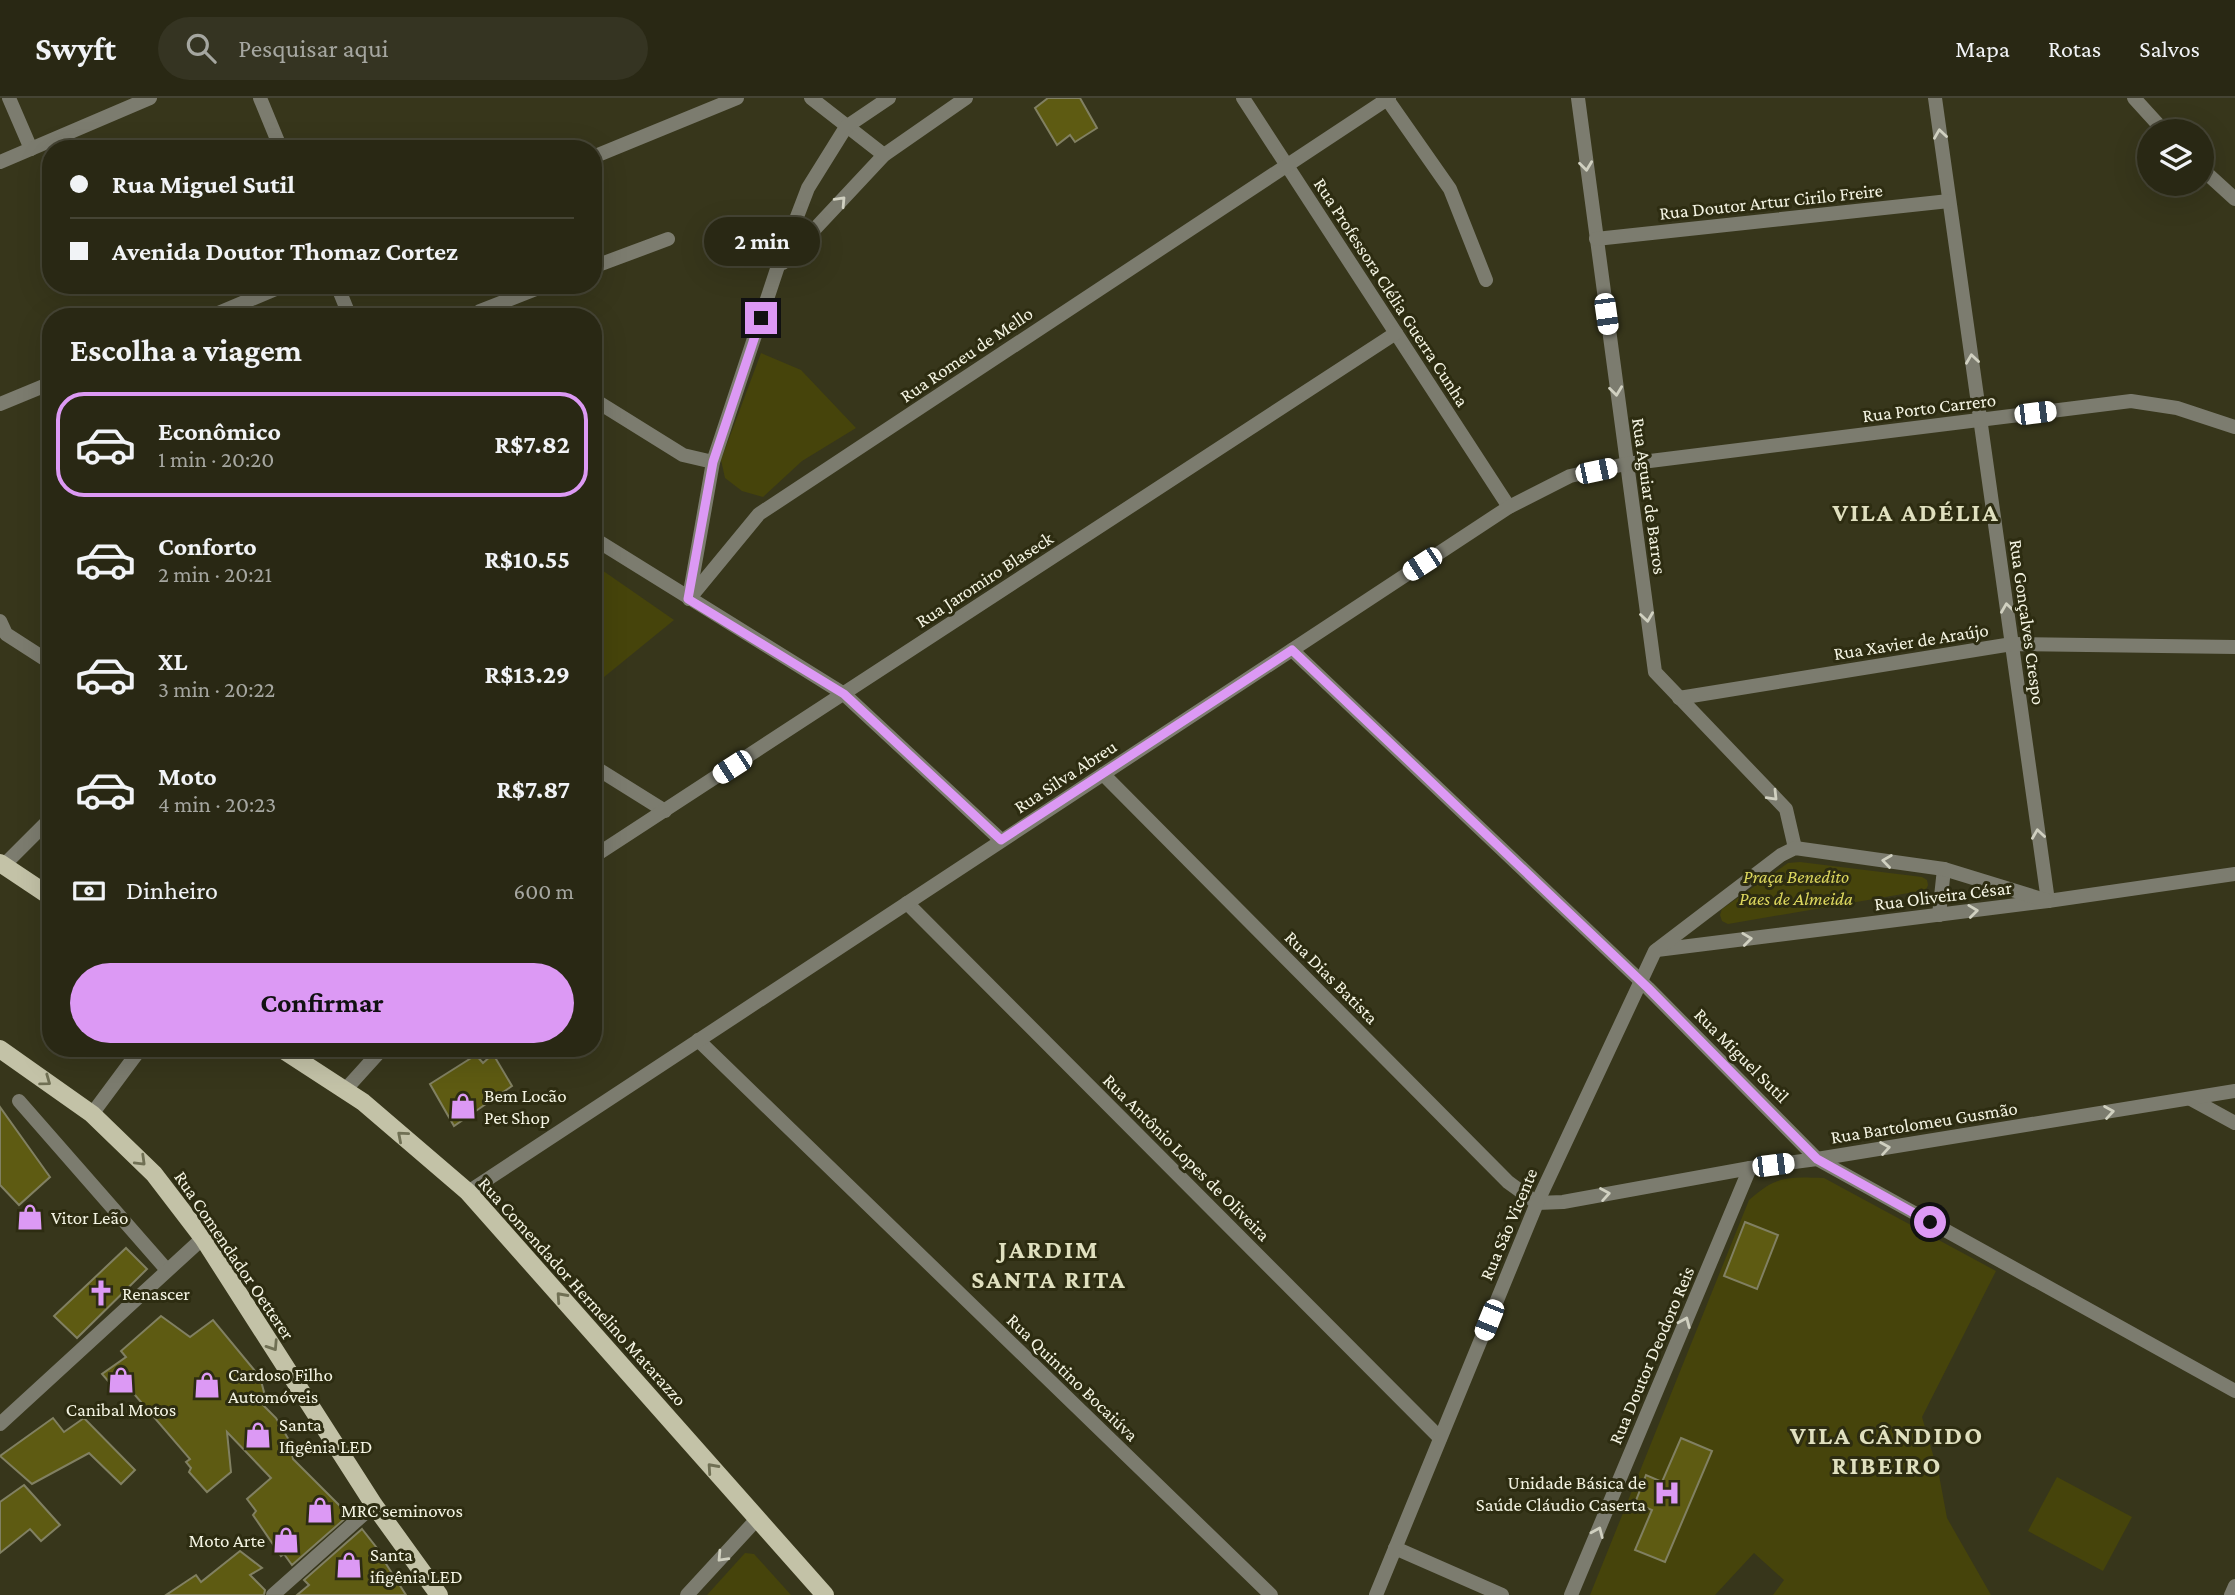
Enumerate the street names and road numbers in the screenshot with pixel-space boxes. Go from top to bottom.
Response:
street label: Rua Professora Clélia Guerra Cunha [1310,174,1474,411]
street label: Rua Doutor Artur Cirilo Freire [1658,179,1884,224]
street label: Rua Romeu de Mello [896,302,1036,407]
street label: Rua Porto Carrero [1861,389,1997,426]
street label: Rua Aguiar de Barros [1628,416,1671,576]
street label: Rua Jaromiro Blaseck [912,527,1058,632]
street label: Rua Gonçalves Crespo [2006,538,2050,706]
street label: Rua Xavier de Araújo [1832,619,1990,665]
street label: Rua Silva Abreu [1010,736,1120,817]
street label: Rua Oliveira César [1873,877,2013,914]
street label: Rua Dias Batista [1281,926,1383,1028]
street label: Rua Miguel Sutil [1690,1004,1793,1107]
street label: Rua Antônio Lopes de Oliveira [1099,1070,1275,1245]
street label: Rua Bartolomeu Gusmão [1829,1097,2019,1148]
street label: Rua São Vicente [1475,1165,1542,1283]
street label: Rua Comendador Oetterer [170,1167,299,1344]
street label: Rua Comendador Hermelino Matarazzo [474,1173,691,1410]
street label: Rua Doutor Deodoro Reis [1604,1263,1698,1447]
street label: Rua Quintino Bocaiúva [1003,1309,1143,1446]

